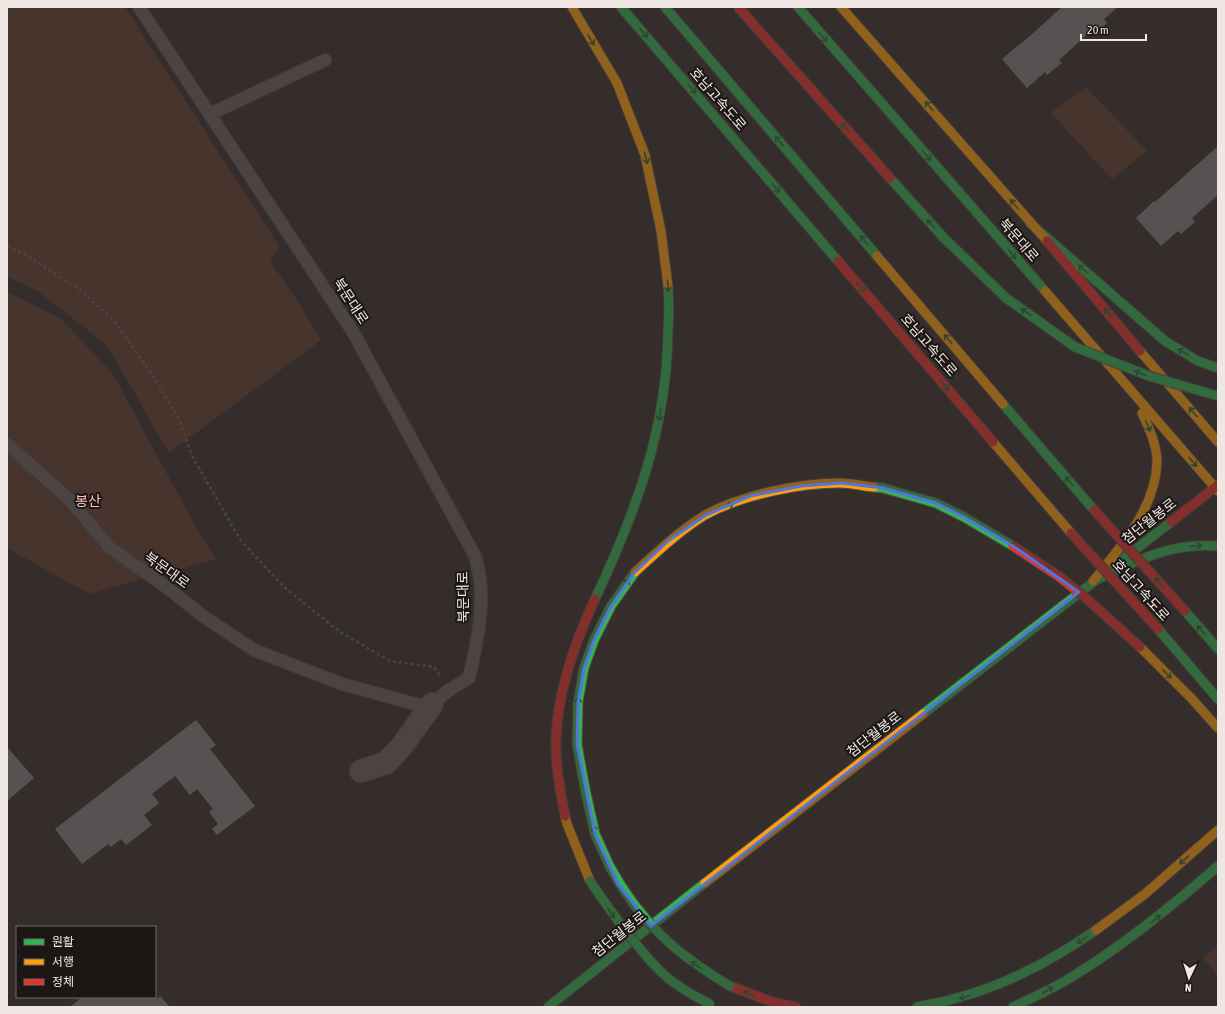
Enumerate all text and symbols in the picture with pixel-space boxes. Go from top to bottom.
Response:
scale bar [1081,16,1146,42]
text: 20 m [1087,23,1109,37]
one-way arrow [639,28,648,39]
one-way arrow [819,31,828,42]
one-way arrow [588,34,596,46]
street label: 호남고속도로 [687,65,749,134]
one-way arrow [687,84,696,95]
one-way arrow [924,101,933,111]
one-way arrow [840,122,850,132]
one-way arrow [775,136,784,147]
one-way arrow [642,151,650,164]
one-way arrow [922,151,931,162]
one-way arrow [772,183,781,194]
one-way arrow [1010,199,1019,209]
street label: 북문대로 [996,215,1042,265]
one-way arrow [927,219,936,229]
one-way arrow [859,235,868,245]
one-way arrow [1007,249,1016,260]
one-way arrow [1078,264,1089,273]
street label: 북문대로 [330,275,372,327]
one-way arrow [664,279,672,292]
one-way arrow [856,282,865,292]
one-way arrow [1021,308,1032,316]
one-way arrow [1103,308,1112,319]
street label: 호남고속도로 [898,311,960,380]
one-way arrow [943,334,953,344]
one-way arrow [1177,347,1189,355]
one-way arrow [1135,368,1147,376]
one-way arrow [941,381,950,391]
one-way arrow [1188,407,1197,417]
one-way arrow [656,408,664,421]
one-way arrow [1145,419,1152,431]
one-way arrow [1188,457,1197,468]
one-way arrow [1064,475,1073,486]
park label: 봉산 [75,493,101,509]
street label: 첨단월봉로 [1119,495,1179,547]
one-way arrow [721,501,733,509]
one-way arrow [1189,542,1202,549]
street label: 북문대로 [141,548,193,592]
street label: 호남고속도로 [1109,556,1173,624]
one-way arrow [1040,563,1051,571]
street label: 북문대로 [455,571,471,623]
one-way arrow [1154,577,1163,587]
one-way arrow [622,579,630,590]
one-way arrow [1197,625,1206,635]
one-way arrow [1163,669,1172,679]
one-way arrow [575,697,582,710]
street label: 첨단월봉로 [844,708,904,760]
one-way arrow [591,825,598,838]
one-way arrow [1179,855,1189,865]
street label: 첨단월봉로 [589,908,649,960]
one-way arrow [607,908,616,919]
one-way arrow [1151,914,1162,923]
legend [16,926,156,998]
text: 원활 [52,935,74,949]
one-way arrow [1077,936,1088,944]
text: 서행 [52,955,74,969]
north arrow [1169,958,1209,998]
one-way arrow [691,961,702,969]
text: 정체 [52,975,74,989]
text: N [1185,982,1192,994]
one-way arrow [1042,986,1054,993]
one-way arrow [744,989,756,997]
one-way arrow [959,994,972,1001]

